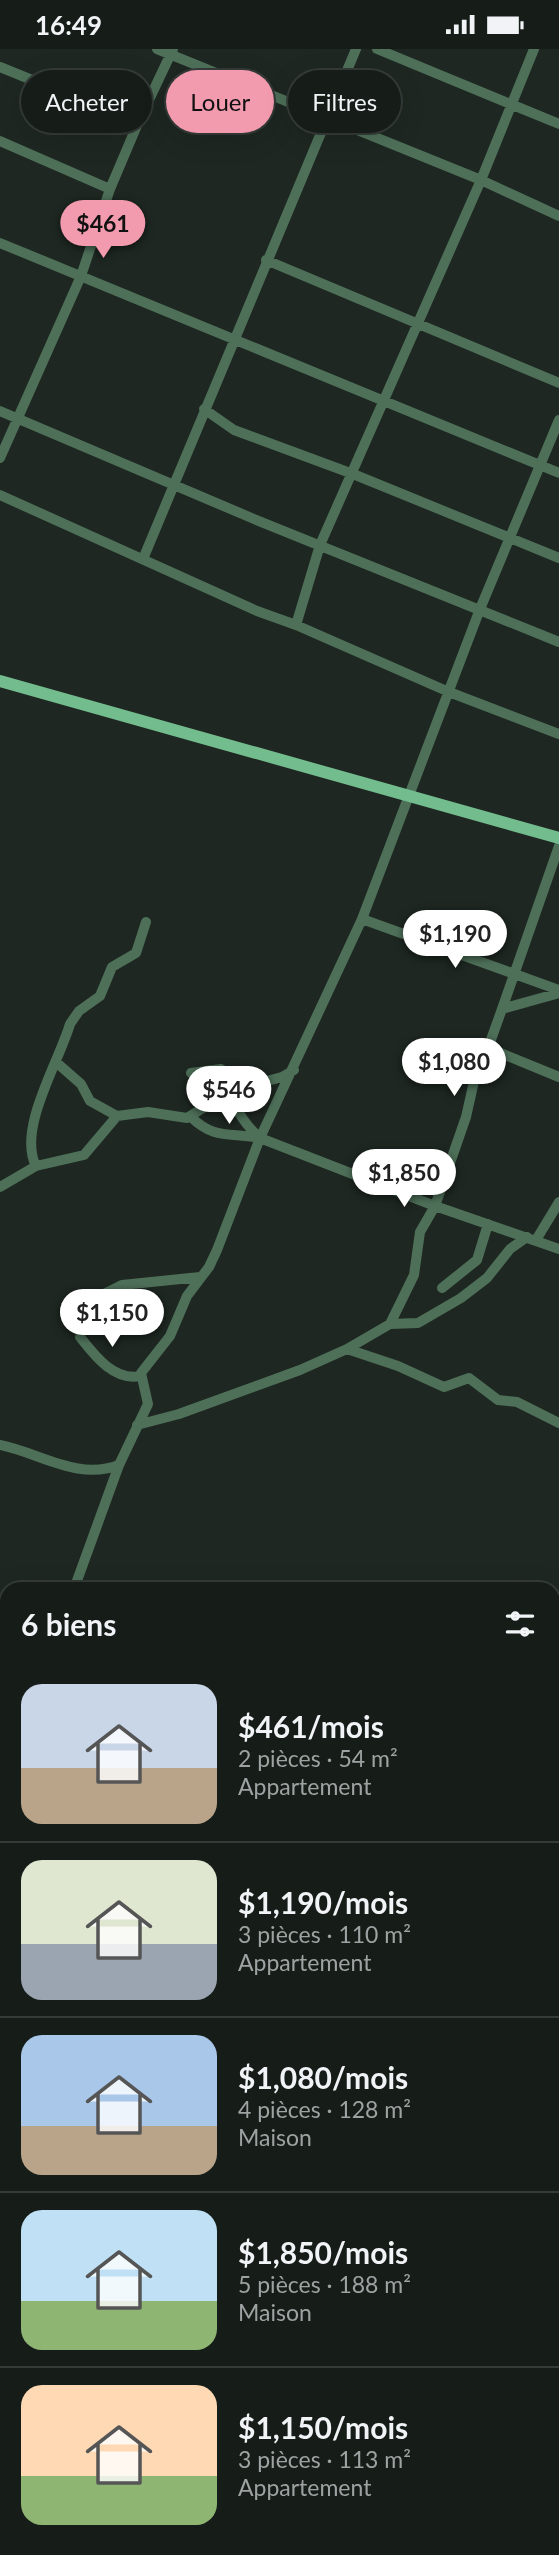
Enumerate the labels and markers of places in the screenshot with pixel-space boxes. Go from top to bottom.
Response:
pin: $461 [62,201,144,260]
pin: $1,190 [398,911,512,970]
pin: $1,080 [397,1039,511,1098]
pin: $546 [188,1067,270,1126]
pin: $1,850 [347,1149,461,1209]
pin: $1,150 [55,1289,169,1349]

